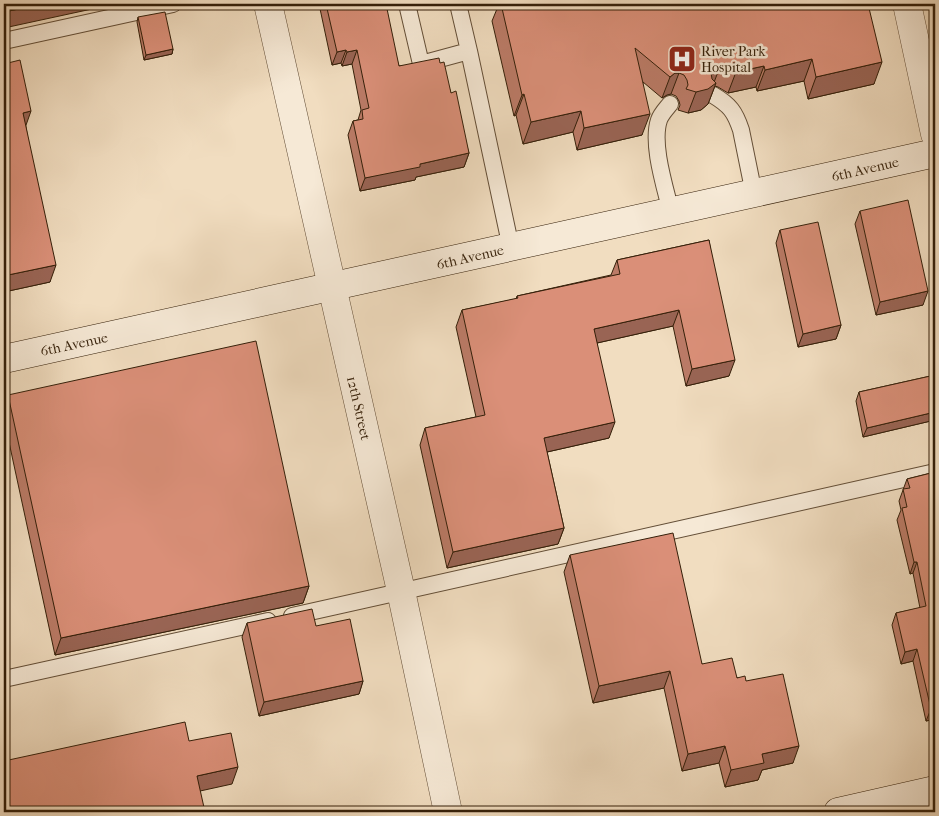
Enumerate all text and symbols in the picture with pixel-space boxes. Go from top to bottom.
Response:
place label: River Park Hospital [701,43,766,76]
hospital icon: River Park Hospital [667,44,697,74]
street label: 6th Avenue [830,153,901,185]
street label: 6th Avenue [435,241,506,273]
street label: 6th Avenue [39,329,110,360]
street label: 12th Street [343,375,374,442]

